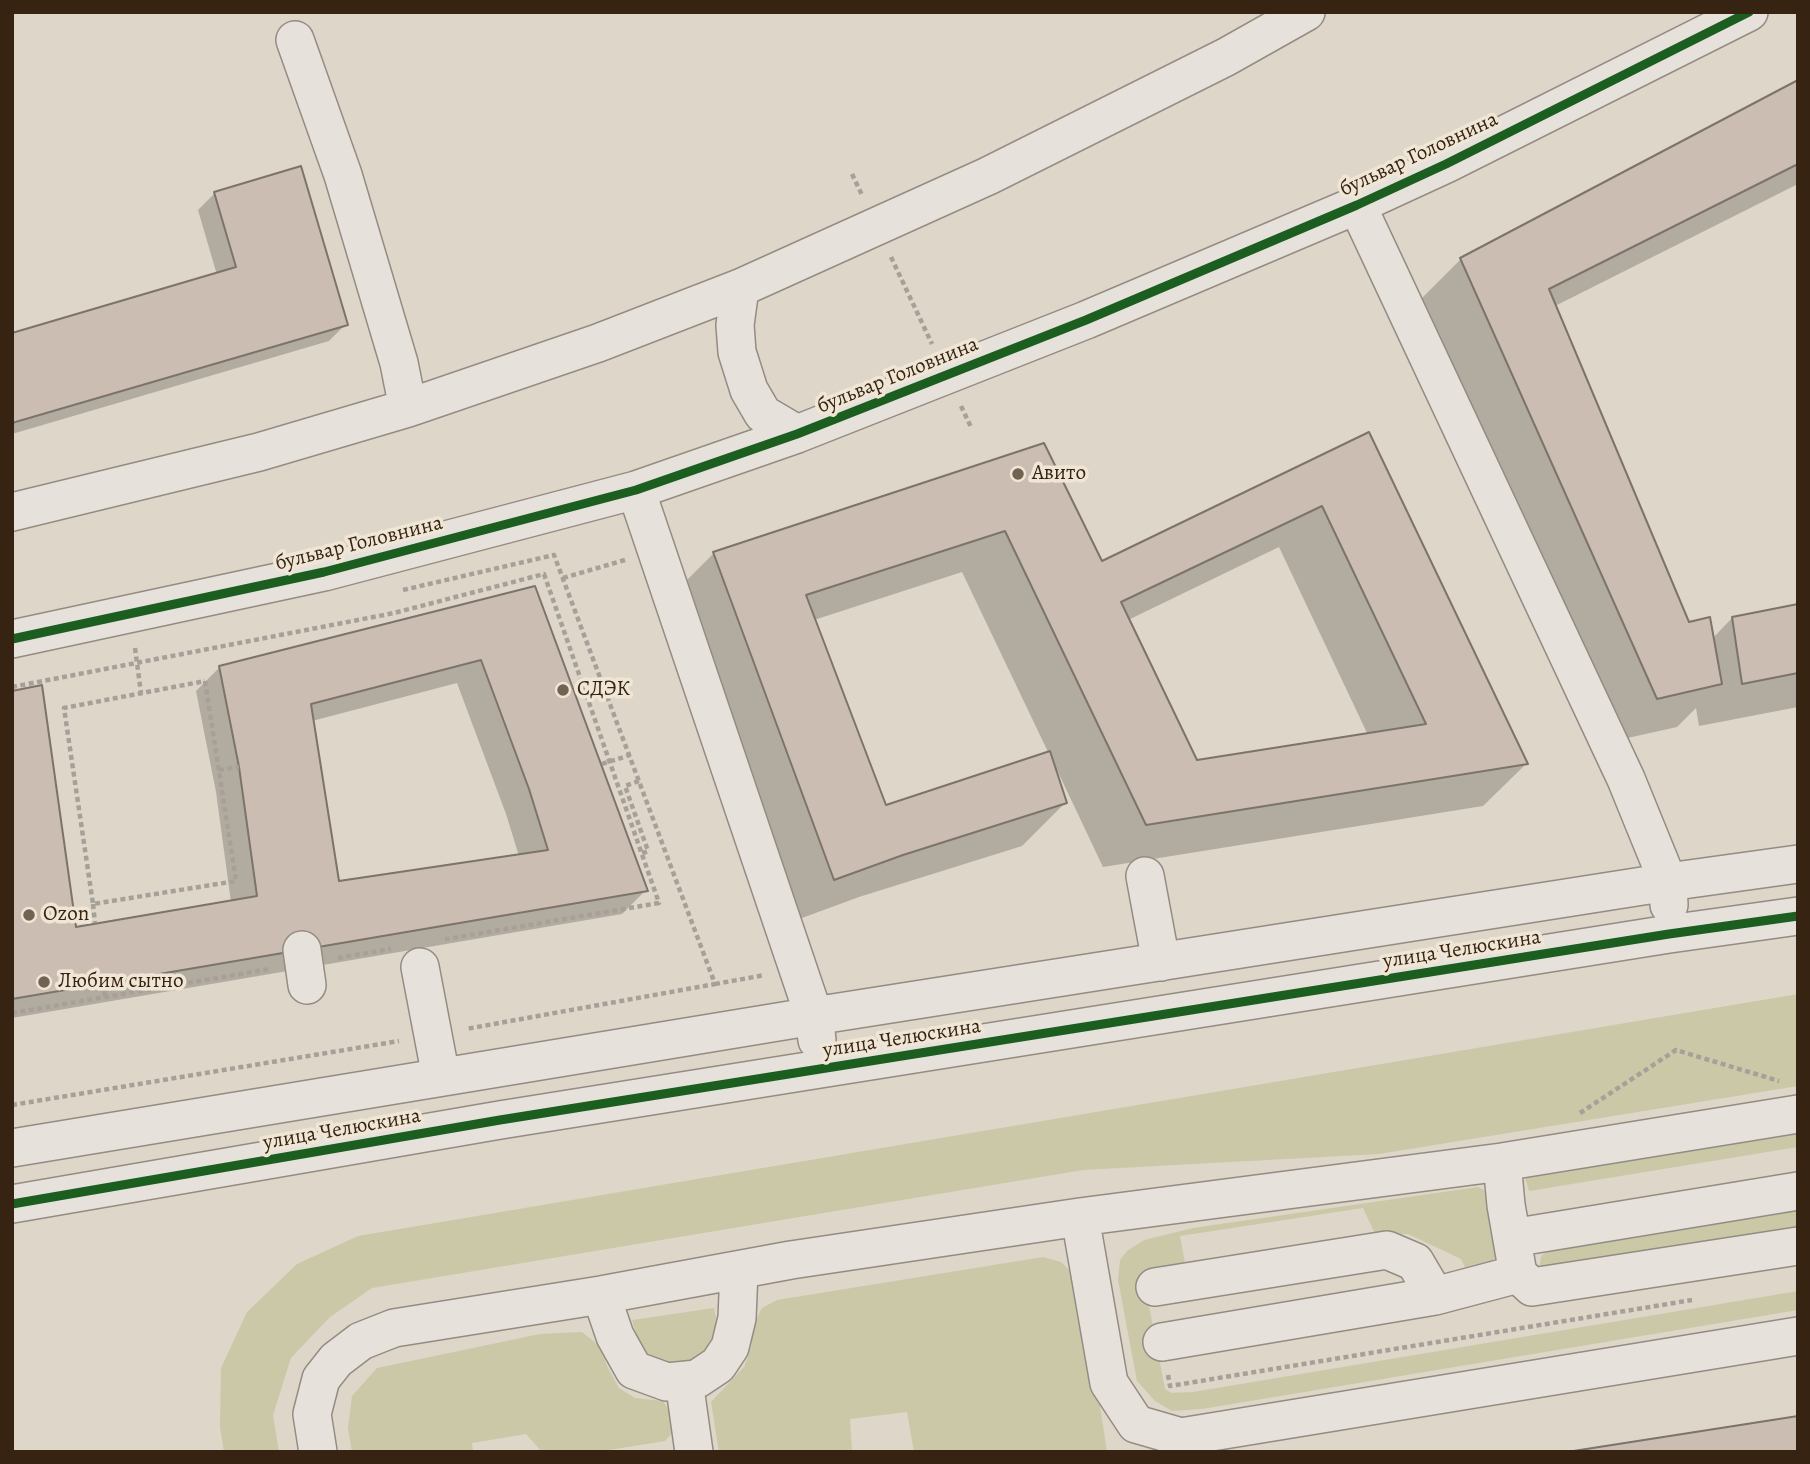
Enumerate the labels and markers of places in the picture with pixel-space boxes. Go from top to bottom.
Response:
place label: Авито [1032,461,1086,487]
marker: Авито [1010,466,1026,482]
place label: СДЭК [577,677,630,703]
marker: СДЭК [555,682,571,698]
place label: Ozon [43,902,89,928]
marker: Ozon [21,907,37,923]
place label: Любим сытно [58,969,184,995]
marker: Любим сытно [36,974,52,990]

